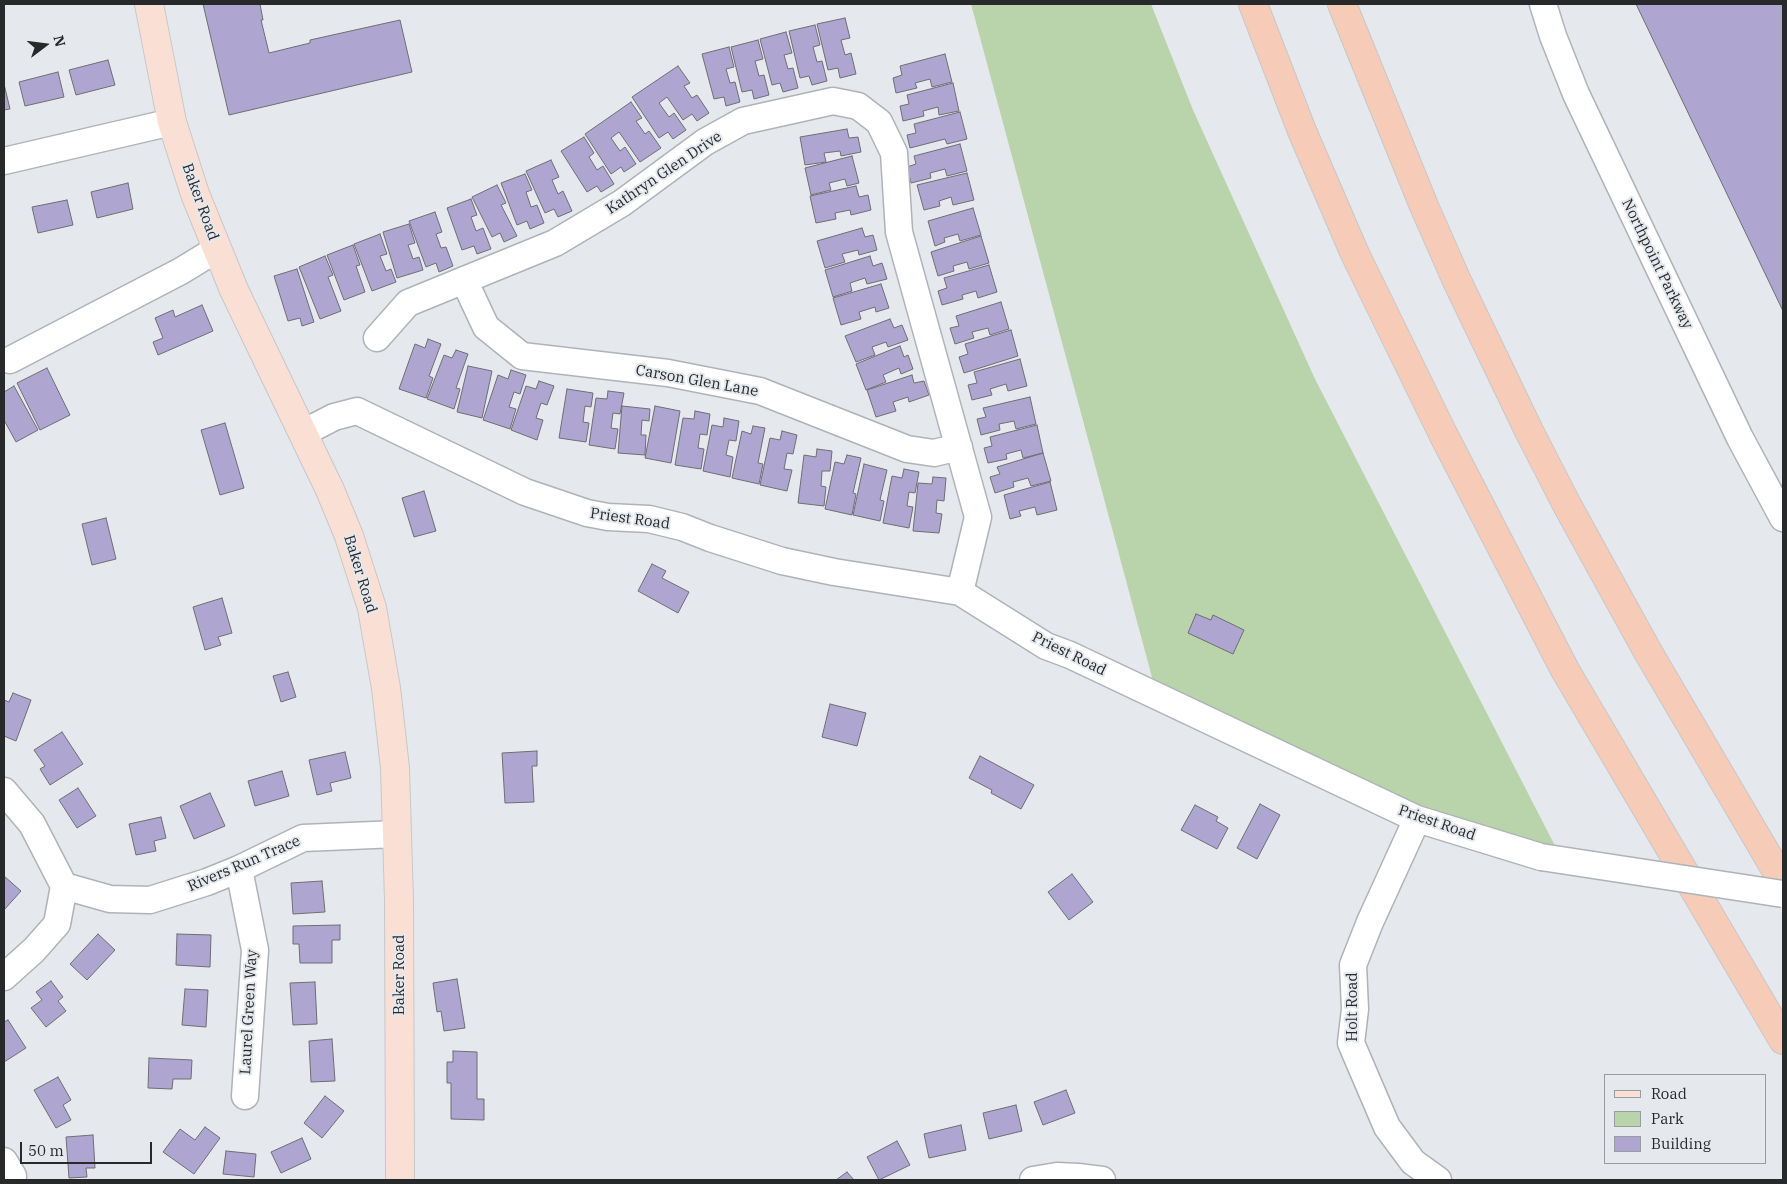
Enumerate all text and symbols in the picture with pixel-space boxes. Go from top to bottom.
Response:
north arrow [20,20,70,70]
text: N [49,33,70,49]
street label: Kathryn Glen Drive [603,128,725,218]
street label: Baker Road [178,161,222,243]
street label: Northpoint Parkway [1618,196,1696,332]
street label: Carson Glen Lane [634,361,760,401]
street label: Priest Road [589,504,671,534]
street label: Baker Road [340,533,380,615]
street label: Priest Road [1029,628,1109,680]
street label: Priest Road [1396,801,1478,845]
street label: Rivers Run Trace [185,832,303,896]
street label: Baker Road [391,935,409,1015]
street label: Laurel Green Way [237,949,261,1075]
street label: Holt Road [1344,972,1362,1042]
legend [1604,1074,1767,1164]
text: Road [1651,1084,1687,1103]
text: Park [1651,1109,1684,1128]
scale bar [22,1132,155,1164]
text: Building [1651,1134,1711,1153]
text: 50 m [28,1141,64,1160]

